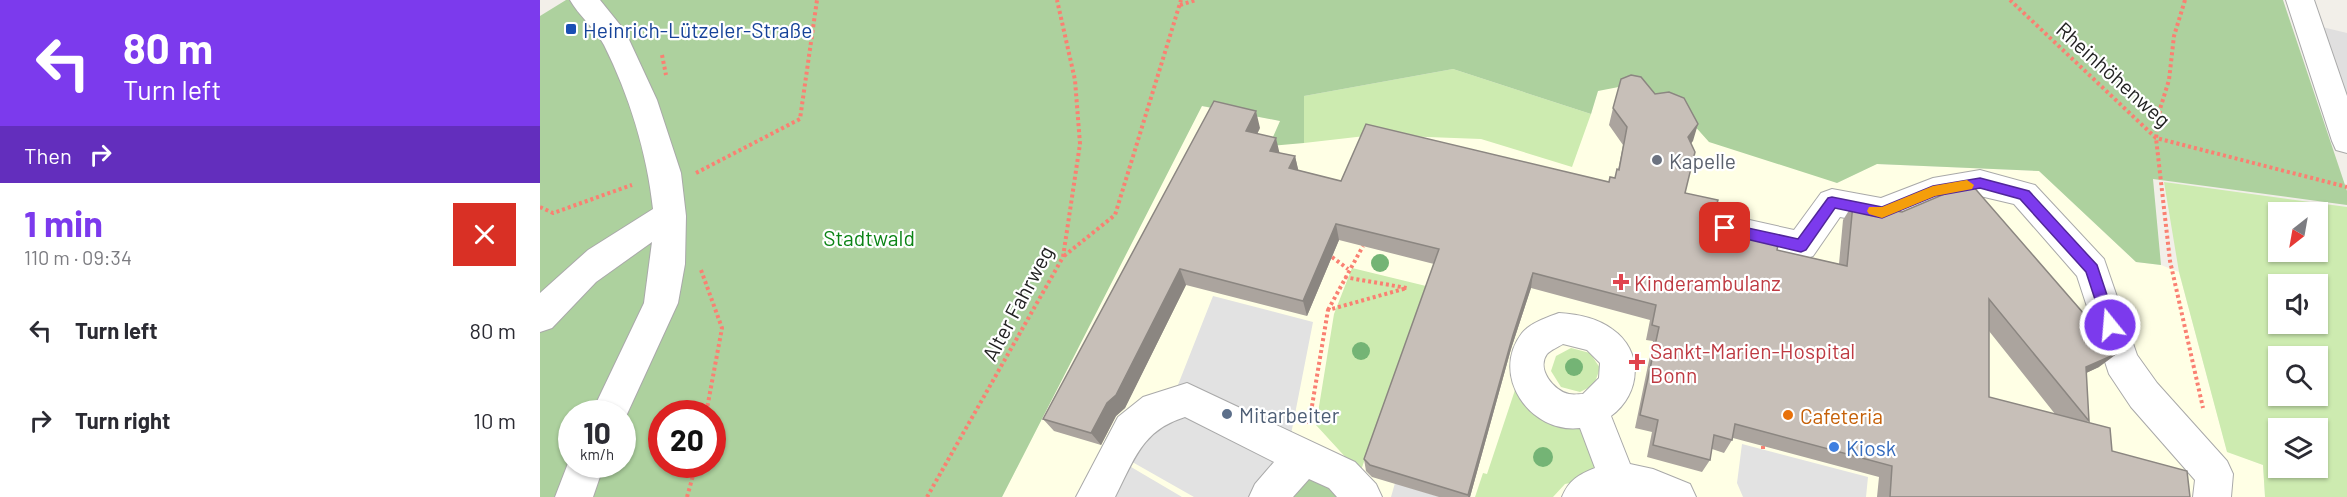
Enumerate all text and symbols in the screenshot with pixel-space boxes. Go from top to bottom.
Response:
street label: Rheinhöhenweg [2052,16,2176,132]
place label: Heinrich-Lützeler-Straße [583,17,812,42]
text: 80 m [123,22,213,72]
marker: Heinrich-Lützeler-Straße [564,22,578,36]
icon: left [24,24,102,102]
text: Turn left [123,73,221,105]
icon: right [84,138,117,171]
text: Then [24,142,72,168]
place label: Kapelle [1669,148,1736,173]
marker: Kapelle [1650,153,1664,167]
text: 1 min [24,201,103,244]
pin [1699,202,1750,253]
north arrow [2268,202,2328,262]
map controls [2268,202,2328,478]
button: close [453,203,516,266]
icon: arrive [1708,211,1741,244]
park label: Stadtwald [823,225,915,250]
street label: Alter Fahrweg [976,241,1058,365]
text: 110 m · 09:34 [24,245,132,269]
place label: Kinderambulanz [1634,270,1781,295]
marker: Kinderambulanz [1612,273,1630,291]
button: sound [2268,274,2328,334]
position arrow [2078,293,2142,357]
icon: left [24,314,57,347]
text: Turn left [75,317,158,343]
text: 80 m [470,317,516,343]
place label: Sankt-Marien-Hospital Bonn [1650,338,1855,387]
button: search [2268,346,2328,406]
marker: Sankt-Marien-Hospital Bonn [1628,353,1646,371]
speed limit sign: 20 [648,400,726,478]
place label: Mitarbeiter [1239,402,1340,427]
place label: Cafeteria [1800,403,1883,428]
icon: right [24,404,57,437]
text: Turn right [75,407,170,433]
text: 10 m [473,407,516,433]
marker: Mitarbeiter [1220,407,1234,421]
marker: Cafeteria [1781,408,1795,422]
text: 10 [583,414,611,450]
button: layers [2268,418,2328,478]
place label: Kiosk [1846,435,1896,460]
marker: Kiosk [1827,440,1841,454]
text: km/h [580,445,614,463]

